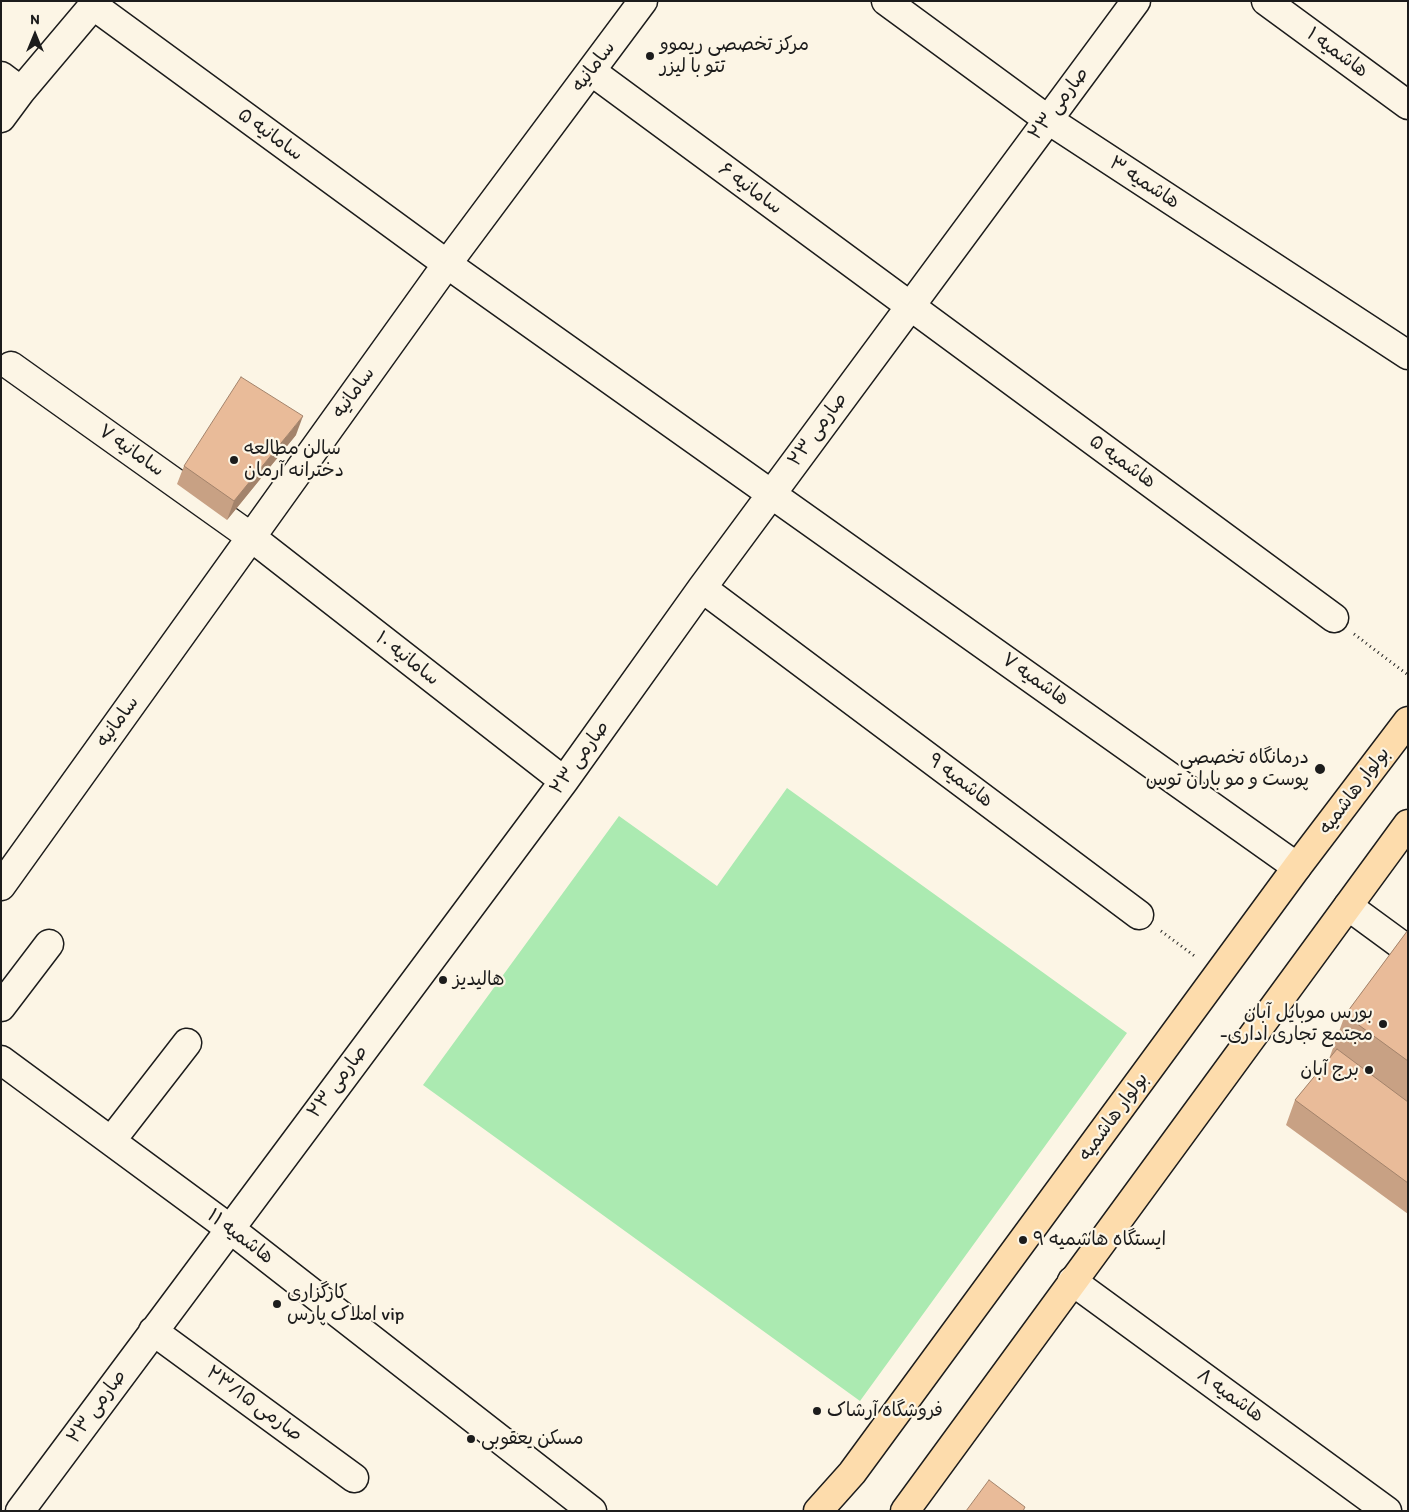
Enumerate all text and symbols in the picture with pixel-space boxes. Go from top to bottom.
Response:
north arrow [10,10,60,60]
text: N [30,11,40,28]
street label: هاشمیه ۱ [1302,23,1372,83]
place label: مرکز تخصصی ریموو تتو با لیزر [660,34,809,78]
street label: سامانیه [568,37,620,97]
marker: مرکز تخصصی ریموو تتو با لیزر [644,50,656,62]
street label: صارمی ۲۳ [1024,63,1094,145]
street label: سامانیه ۵ [233,104,307,166]
street label: هاشمیه ۳ [1105,152,1183,214]
street label: سامانیه ۶ [714,158,786,220]
street label: سامانیه [328,363,380,423]
street label: صارمی ۲۳ [784,389,852,471]
street label: سامانیه ۷ [94,420,168,482]
street label: هاشمیه ۵ [1084,430,1160,494]
place label: سالن مطالعه دخترانه آرمان [244,438,344,482]
marker: سالن مطالعه دخترانه آرمان [228,454,240,466]
street label: سامانیه ۱۰ [370,627,444,691]
street label: هاشمیه ۷ [997,649,1073,711]
street label: سامانیه [92,692,144,752]
street label: صارمی ۲۳ [546,717,614,799]
street label: بولوار هاشمیه [1315,743,1395,839]
place label: درمانگاه تخصصی پوست و مو باران توس [1146,747,1309,791]
street label: هاشمیه ۹ [923,749,997,813]
marker: درمانگاه تخصصی پوست و مو باران توس [1313,762,1327,776]
place label: هالیدیز [453,969,504,991]
marker: هالیدیز [437,974,449,986]
place label: بورس موبایل آبان -مجتمع تجاری اداری [1220,1002,1373,1046]
marker: بورس موبایل آبان -مجتمع تجاری اداری [1377,1018,1389,1030]
street label: صارمی ۲۳ [303,1041,373,1123]
place label: برج آبان [1300,1059,1359,1081]
marker: برج آبان [1363,1064,1375,1076]
street label: بولوار هاشمیه [1074,1068,1154,1166]
street label: هاشمیه ۱۱ [202,1205,278,1269]
place label: ایستگاه هاشمیه ۹ [1033,1229,1166,1251]
marker: ایستگاه هاشمیه ۹ [1017,1234,1029,1246]
place label: کارگزاری املاک پارس vip [287,1282,404,1326]
marker: کارگزاری املاک پارس vip [271,1298,283,1310]
street label: صارمی ۲۳/۱۵ [201,1361,307,1447]
street label: هاشمیه ۸ [1192,1364,1268,1428]
street label: صارمی ۲۳ [63,1366,131,1448]
place label: فروشگاه آرشاک [827,1400,943,1422]
marker: فروشگاه آرشاک [811,1405,823,1417]
place label: مسکن یعقوبی [481,1428,584,1450]
marker: مسکن یعقوبی [465,1433,477,1445]

